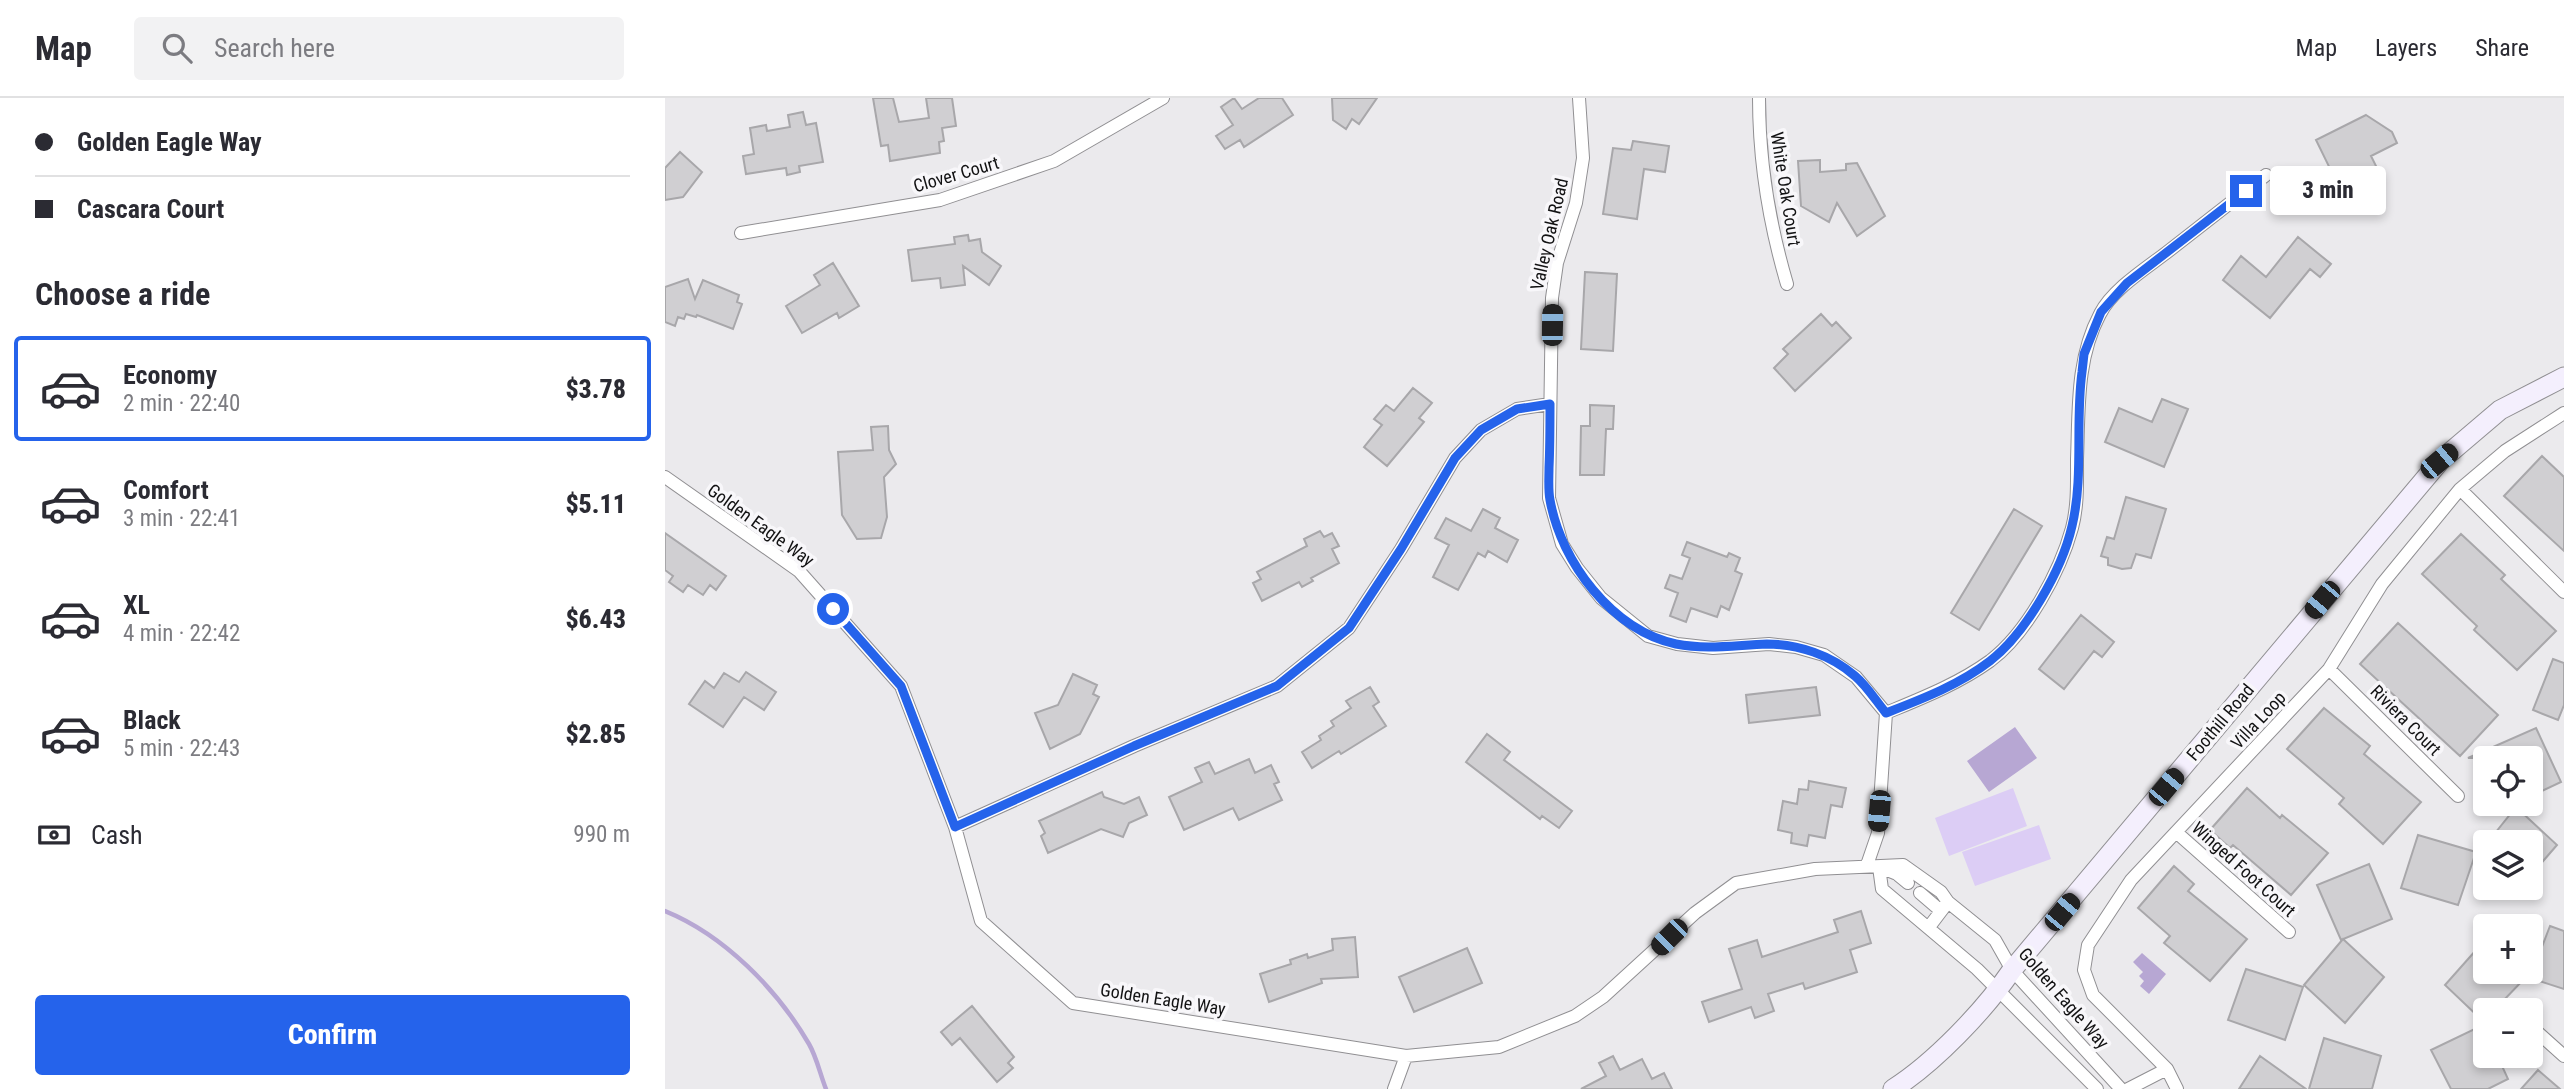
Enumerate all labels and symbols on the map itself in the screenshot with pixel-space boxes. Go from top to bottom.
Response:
street label: White Oak Court [1767,130,1805,248]
street label: Clover Court [911,152,1001,196]
callout: 3 min [2271,166,2386,216]
route end [2230,175,2262,207]
street label: Valley Oak Road [1526,176,1572,292]
car [1542,304,1563,346]
car [2417,439,2462,483]
street label: Golden Eagle Way [704,479,819,571]
car [2301,577,2344,623]
route start [817,593,849,625]
street label: Foothill Road [2182,680,2258,764]
street label: Riviera Court [2366,680,2446,760]
street label: Villa Loop [2226,687,2290,753]
car [2145,764,2188,810]
car [1867,789,1892,833]
street label: Winged Foot Court [2188,817,2300,921]
car [2041,889,2084,935]
car [1647,915,1692,959]
street label: Golden Eagle Way [2015,943,2114,1053]
street label: Golden Eagle Way [1099,979,1228,1019]

